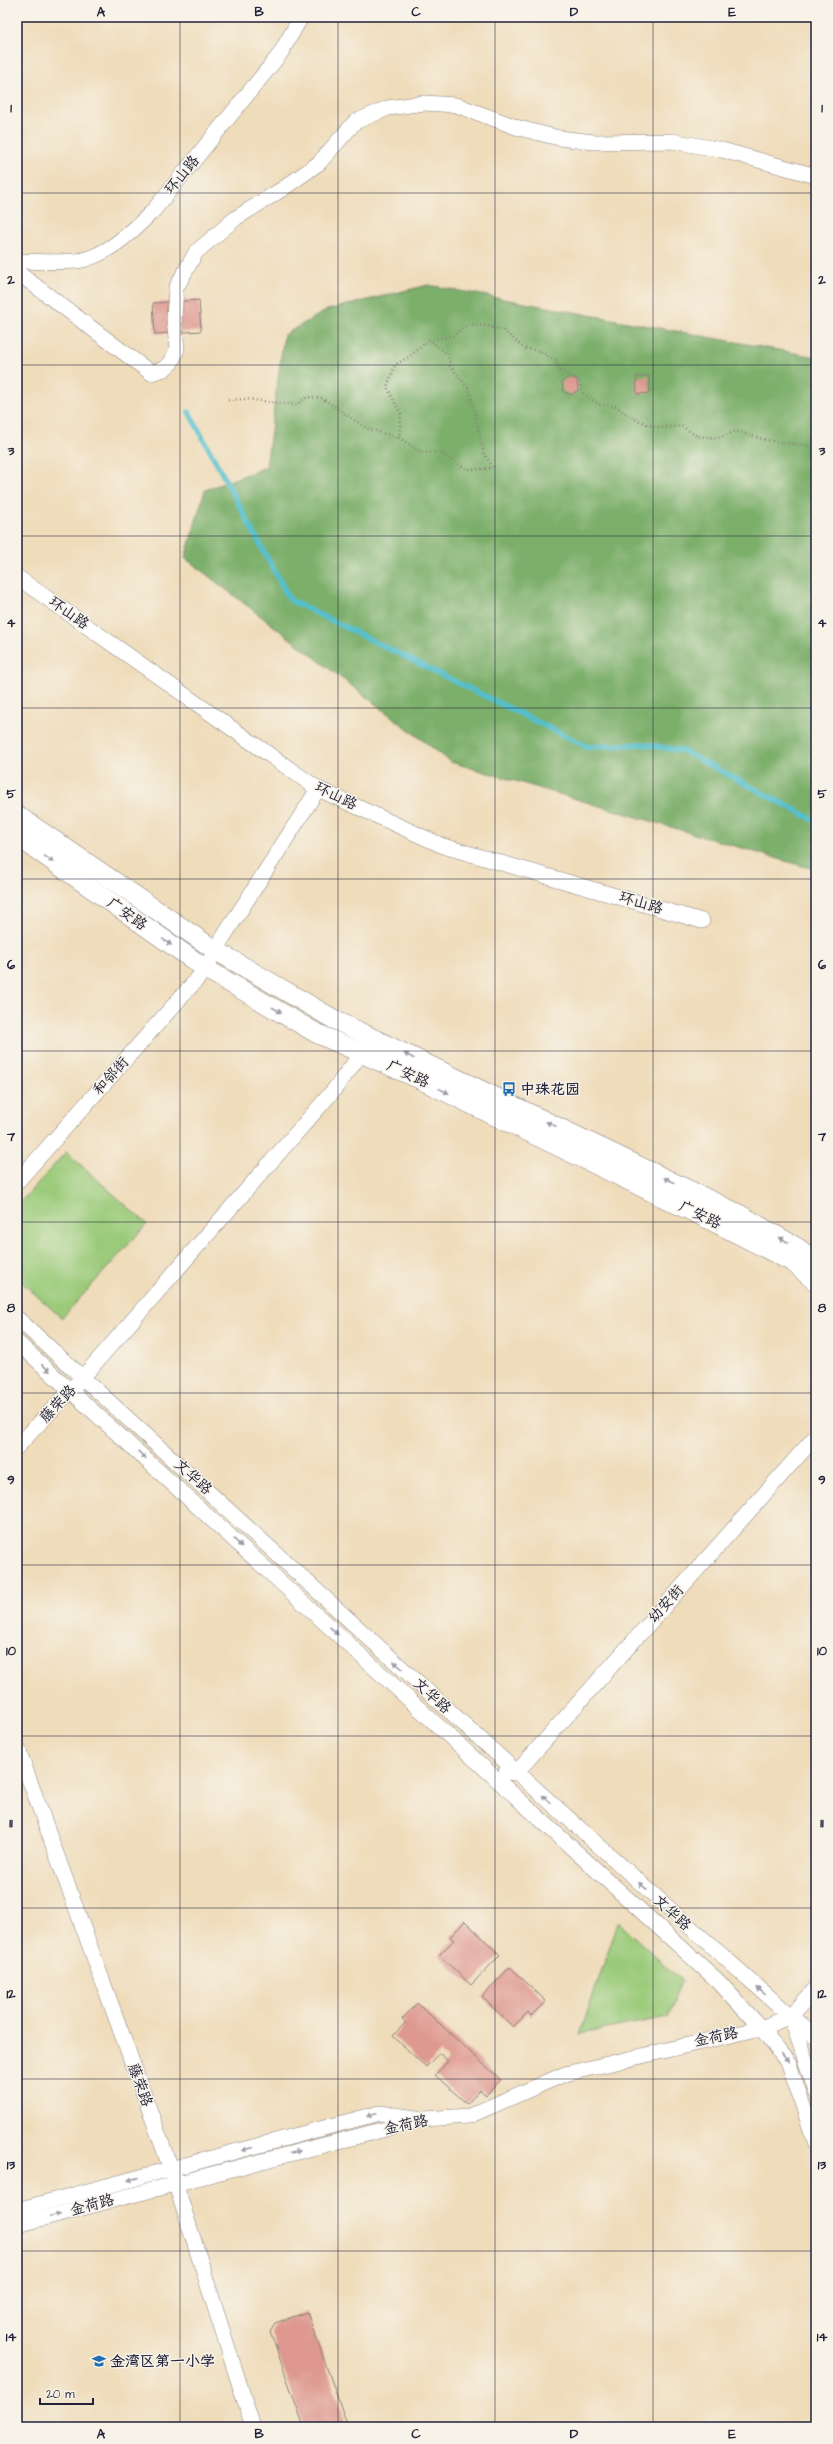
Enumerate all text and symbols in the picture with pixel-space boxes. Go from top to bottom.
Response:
text: A [97,3,106,21]
text: B [254,3,264,21]
text: C [411,3,421,21]
text: D [570,3,579,21]
text: E [728,3,736,21]
text: 1 [10,99,12,117]
text: 1 [821,99,823,117]
street label: 环山路 [160,151,204,199]
text: 2 [6,271,15,289]
text: 2 [817,271,826,289]
text: 3 [7,442,15,460]
text: 3 [818,442,826,460]
street label: 环山路 [45,591,93,635]
text: 4 [7,614,16,632]
text: 4 [818,614,827,632]
street label: 环山路 [311,777,361,815]
text: 5 [6,785,16,803]
text: 5 [817,785,827,803]
one-way arrow [44,855,54,863]
street label: 环山路 [616,887,666,919]
street label: 广安路 [103,892,151,936]
one-way arrow [161,938,172,946]
text: 6 [7,956,16,974]
text: 6 [818,956,827,974]
one-way arrow [271,1007,283,1014]
street label: 和邻街 [88,1052,134,1100]
one-way arrow [403,1053,414,1059]
street label: 广安路 [383,1055,433,1093]
place label: 中珠花园 [520,1079,580,1100]
bus stop icon: 中珠花园 [501,1081,517,1097]
one-way arrow [438,1088,450,1094]
one-way arrow [546,1121,557,1127]
text: 7 [6,1128,16,1146]
text: 7 [817,1128,827,1146]
one-way arrow [663,1177,674,1183]
street label: 广安路 [675,1196,725,1234]
one-way arrow [778,1237,790,1244]
text: 8 [7,1299,16,1317]
text: 8 [818,1299,827,1317]
one-way arrow [41,1363,51,1372]
street label: 藤荣路 [35,1380,81,1428]
one-way arrow [138,1450,147,1459]
street label: 文华路 [169,1454,217,1500]
text: 9 [7,1471,15,1489]
text: 9 [818,1471,826,1489]
one-way arrow [233,1538,243,1548]
street label: 幼安街 [643,1580,689,1628]
one-way arrow [329,1626,339,1635]
text: 10 [6,1642,17,1660]
text: 10 [817,1642,828,1660]
one-way arrow [393,1660,403,1670]
street label: 文华路 [408,1673,456,1719]
one-way arrow [541,1795,551,1804]
text: 11 [9,1814,13,1832]
text: 11 [820,1814,824,1832]
one-way arrow [637,1882,648,1891]
street label: 文华路 [648,1890,696,1936]
text: 12 [6,1985,16,2003]
text: 12 [817,1985,827,2003]
one-way arrow [755,1987,766,1996]
street label: 金荷路 [692,2022,740,2052]
one-way arrow [780,2053,789,2064]
street label: 藤荣路 [122,2060,158,2110]
street label: 金荷路 [382,2110,430,2140]
one-way arrow [366,2112,378,2118]
one-way arrow [240,2146,253,2152]
one-way arrow [288,2149,301,2155]
text: 13 [7,2156,16,2174]
text: 13 [818,2156,827,2174]
one-way arrow [127,2176,139,2182]
street label: 金荷路 [68,2189,116,2221]
one-way arrow [49,2212,61,2218]
text: 14 [6,2328,16,2346]
text: 14 [817,2328,827,2346]
place label: 金湾区第一小学 [110,2351,215,2372]
school or university icon: 金湾区第一小学 [91,2353,107,2369]
scale bar [40,2380,93,2406]
text: 20 m [46,2386,75,2403]
text: A [97,2425,106,2443]
text: B [254,2425,264,2443]
text: C [411,2425,421,2443]
text: D [570,2425,579,2443]
text: E [728,2425,736,2443]

